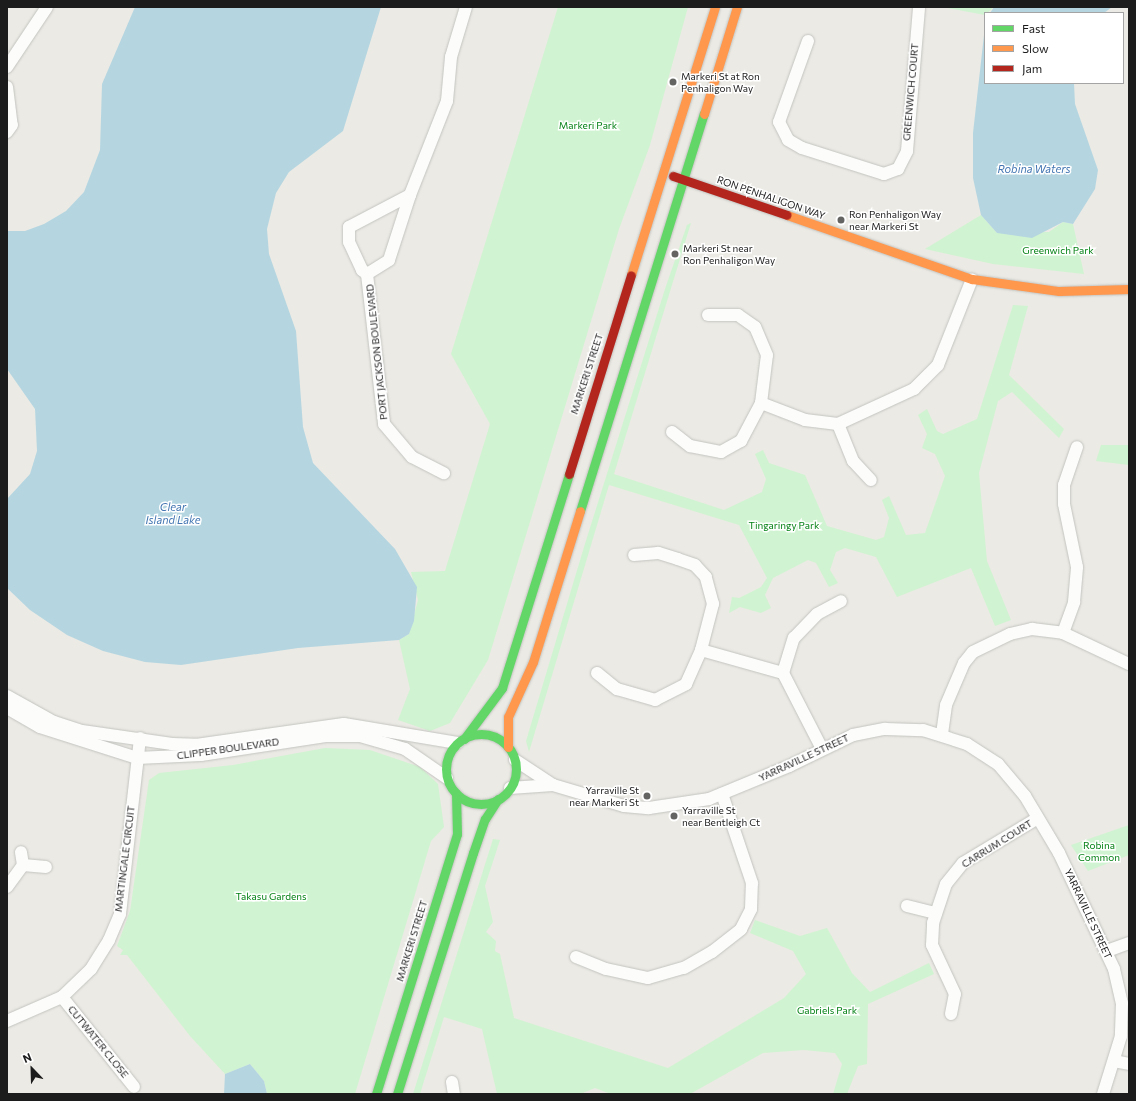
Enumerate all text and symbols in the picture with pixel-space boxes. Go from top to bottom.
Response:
legend [984,12,1124,84]
text: Fast [1022,21,1045,35]
text: Slow [1022,41,1049,55]
street label: GREENWICH COURT [901,43,921,141]
text: Jam [1022,61,1042,75]
place label: Markeri St at Ron Penhaligon Way [681,70,760,94]
marker: Markeri St at Ron Penhaligon Way [668,77,678,87]
park label: Markeri Park [559,120,617,132]
water label: Robina Waters [998,162,1070,176]
street label: RON PENHALIGON WAY [715,174,827,222]
place label: Ron Penhaligon Way near Markeri St [849,208,941,232]
marker: Ron Penhaligon Way near Markeri St [836,215,846,225]
place label: Markeri St near Ron Penhaligon Way [683,242,775,266]
park label: Greenwich Park [1022,245,1094,257]
marker: Markeri St near Ron Penhaligon Way [670,249,680,259]
street label: PORT JACKSON BOULEVARD [364,283,390,421]
street label: MARKERI STREET [568,332,606,416]
water label: Clear Island Lake [146,501,200,527]
park label: Tingaringy Park [748,520,820,532]
street label: YARRAVILLE STREET [757,732,851,784]
street label: CLIPPER BOULEVARD [176,736,280,762]
place label: Yarraville St near Markeri St [569,784,639,808]
marker: Yarraville St near Markeri St [642,791,652,801]
place label: Yarraville St near Bentleigh Ct [682,804,760,828]
street label: MARTINGALE CIRCUIT [113,805,137,913]
marker: Yarraville St near Bentleigh Ct [669,811,679,821]
street label: CARRUM COURT [960,817,1034,871]
park label: Robina Common [1078,839,1120,862]
street label: YARRAVILLE STREET [1062,867,1114,961]
park label: Takasu Gardens [235,891,307,903]
street label: MARKERI STREET [394,899,430,983]
street label: CUTWATER CLOSE [65,1003,131,1081]
park label: Gabriels Park [797,1005,857,1017]
north arrow [12,1049,52,1089]
text: N [21,1050,33,1065]

